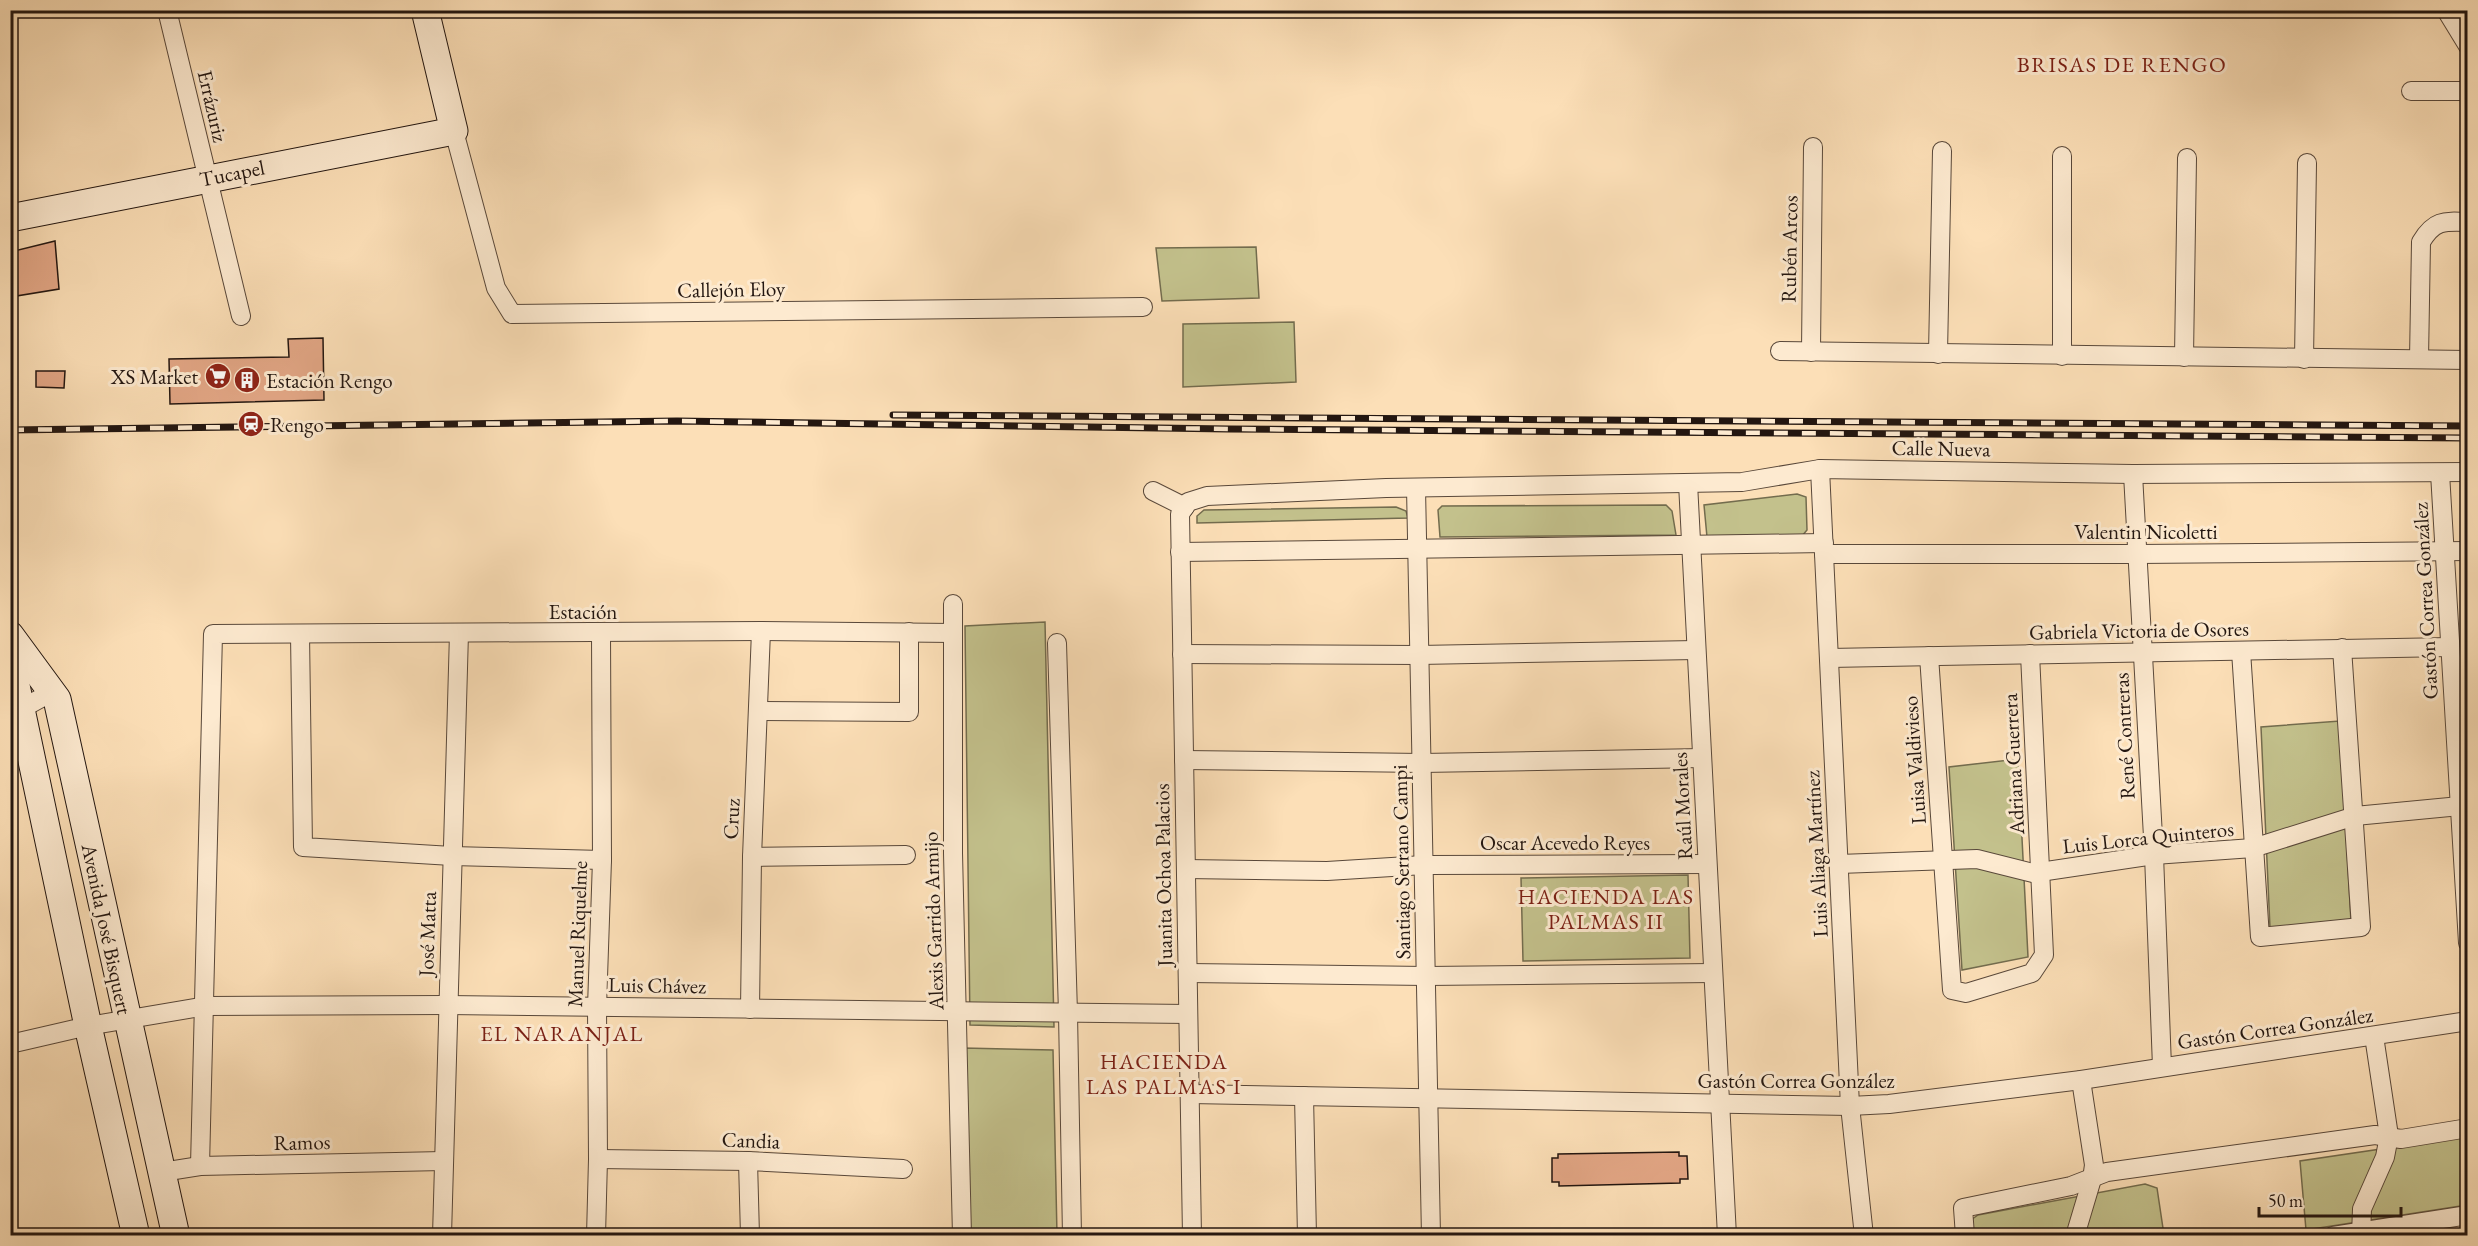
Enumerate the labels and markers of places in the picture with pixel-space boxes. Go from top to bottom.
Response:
supermarket icon: XS Market [203,361,233,391]
place label: XS Market [110,363,198,390]
building icon: Estación Rengo [232,365,262,395]
place label: Estación Rengo [266,367,393,394]
station icon: Rengo [236,409,266,439]
place label: Rengo [270,411,324,438]

